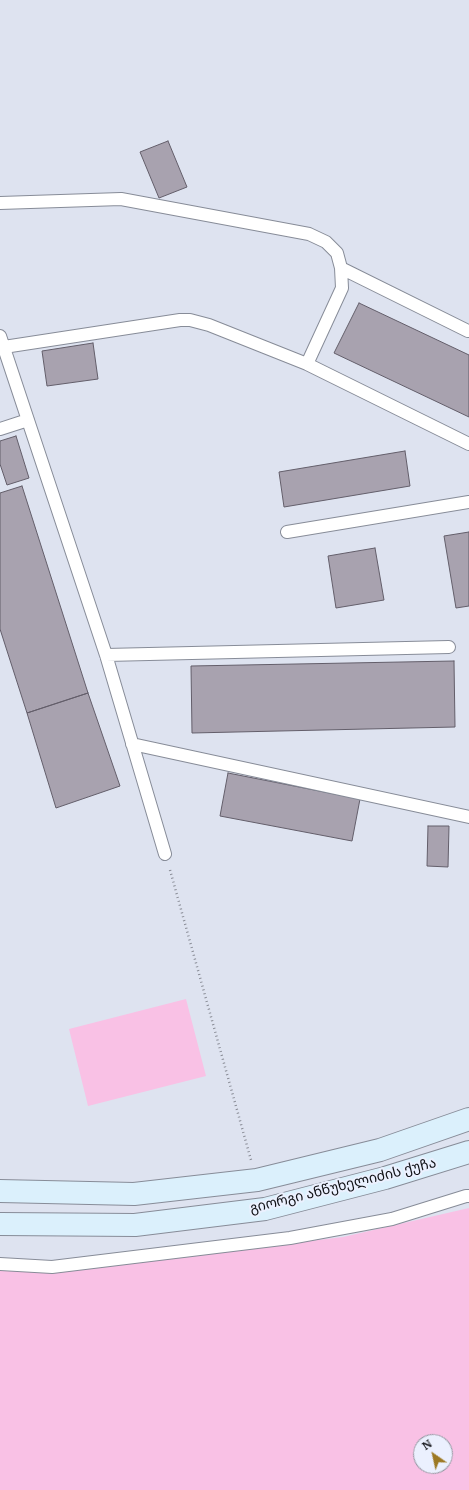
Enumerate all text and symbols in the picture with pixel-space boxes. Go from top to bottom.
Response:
street label: გიორგი ანწუხელიძის ქუჩა [248,1155,438,1217]
north arrow [413,1434,453,1474]
text: N [419,1437,434,1453]

